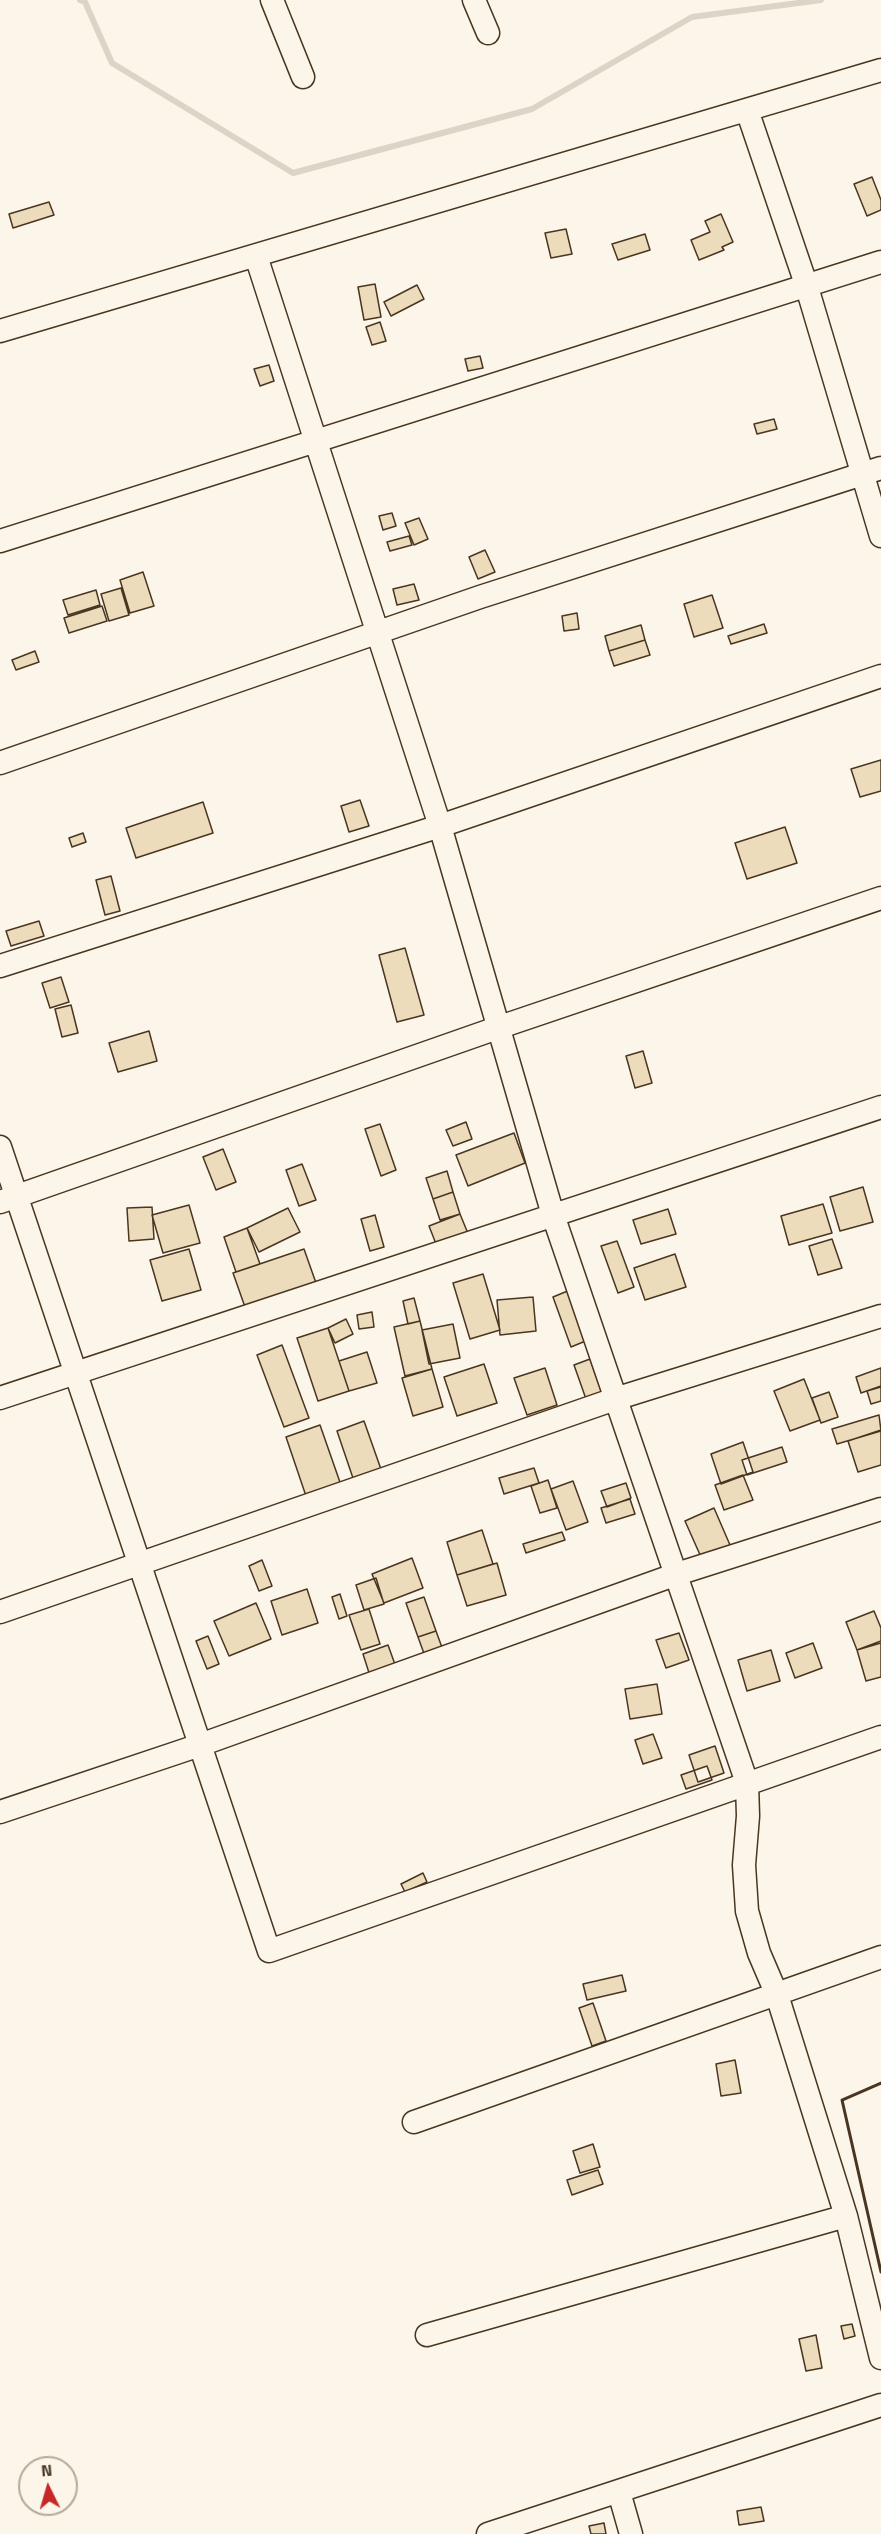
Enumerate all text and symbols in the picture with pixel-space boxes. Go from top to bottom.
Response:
north arrow [18,2456,78,2516]
text: N [40,2458,53,2482]

